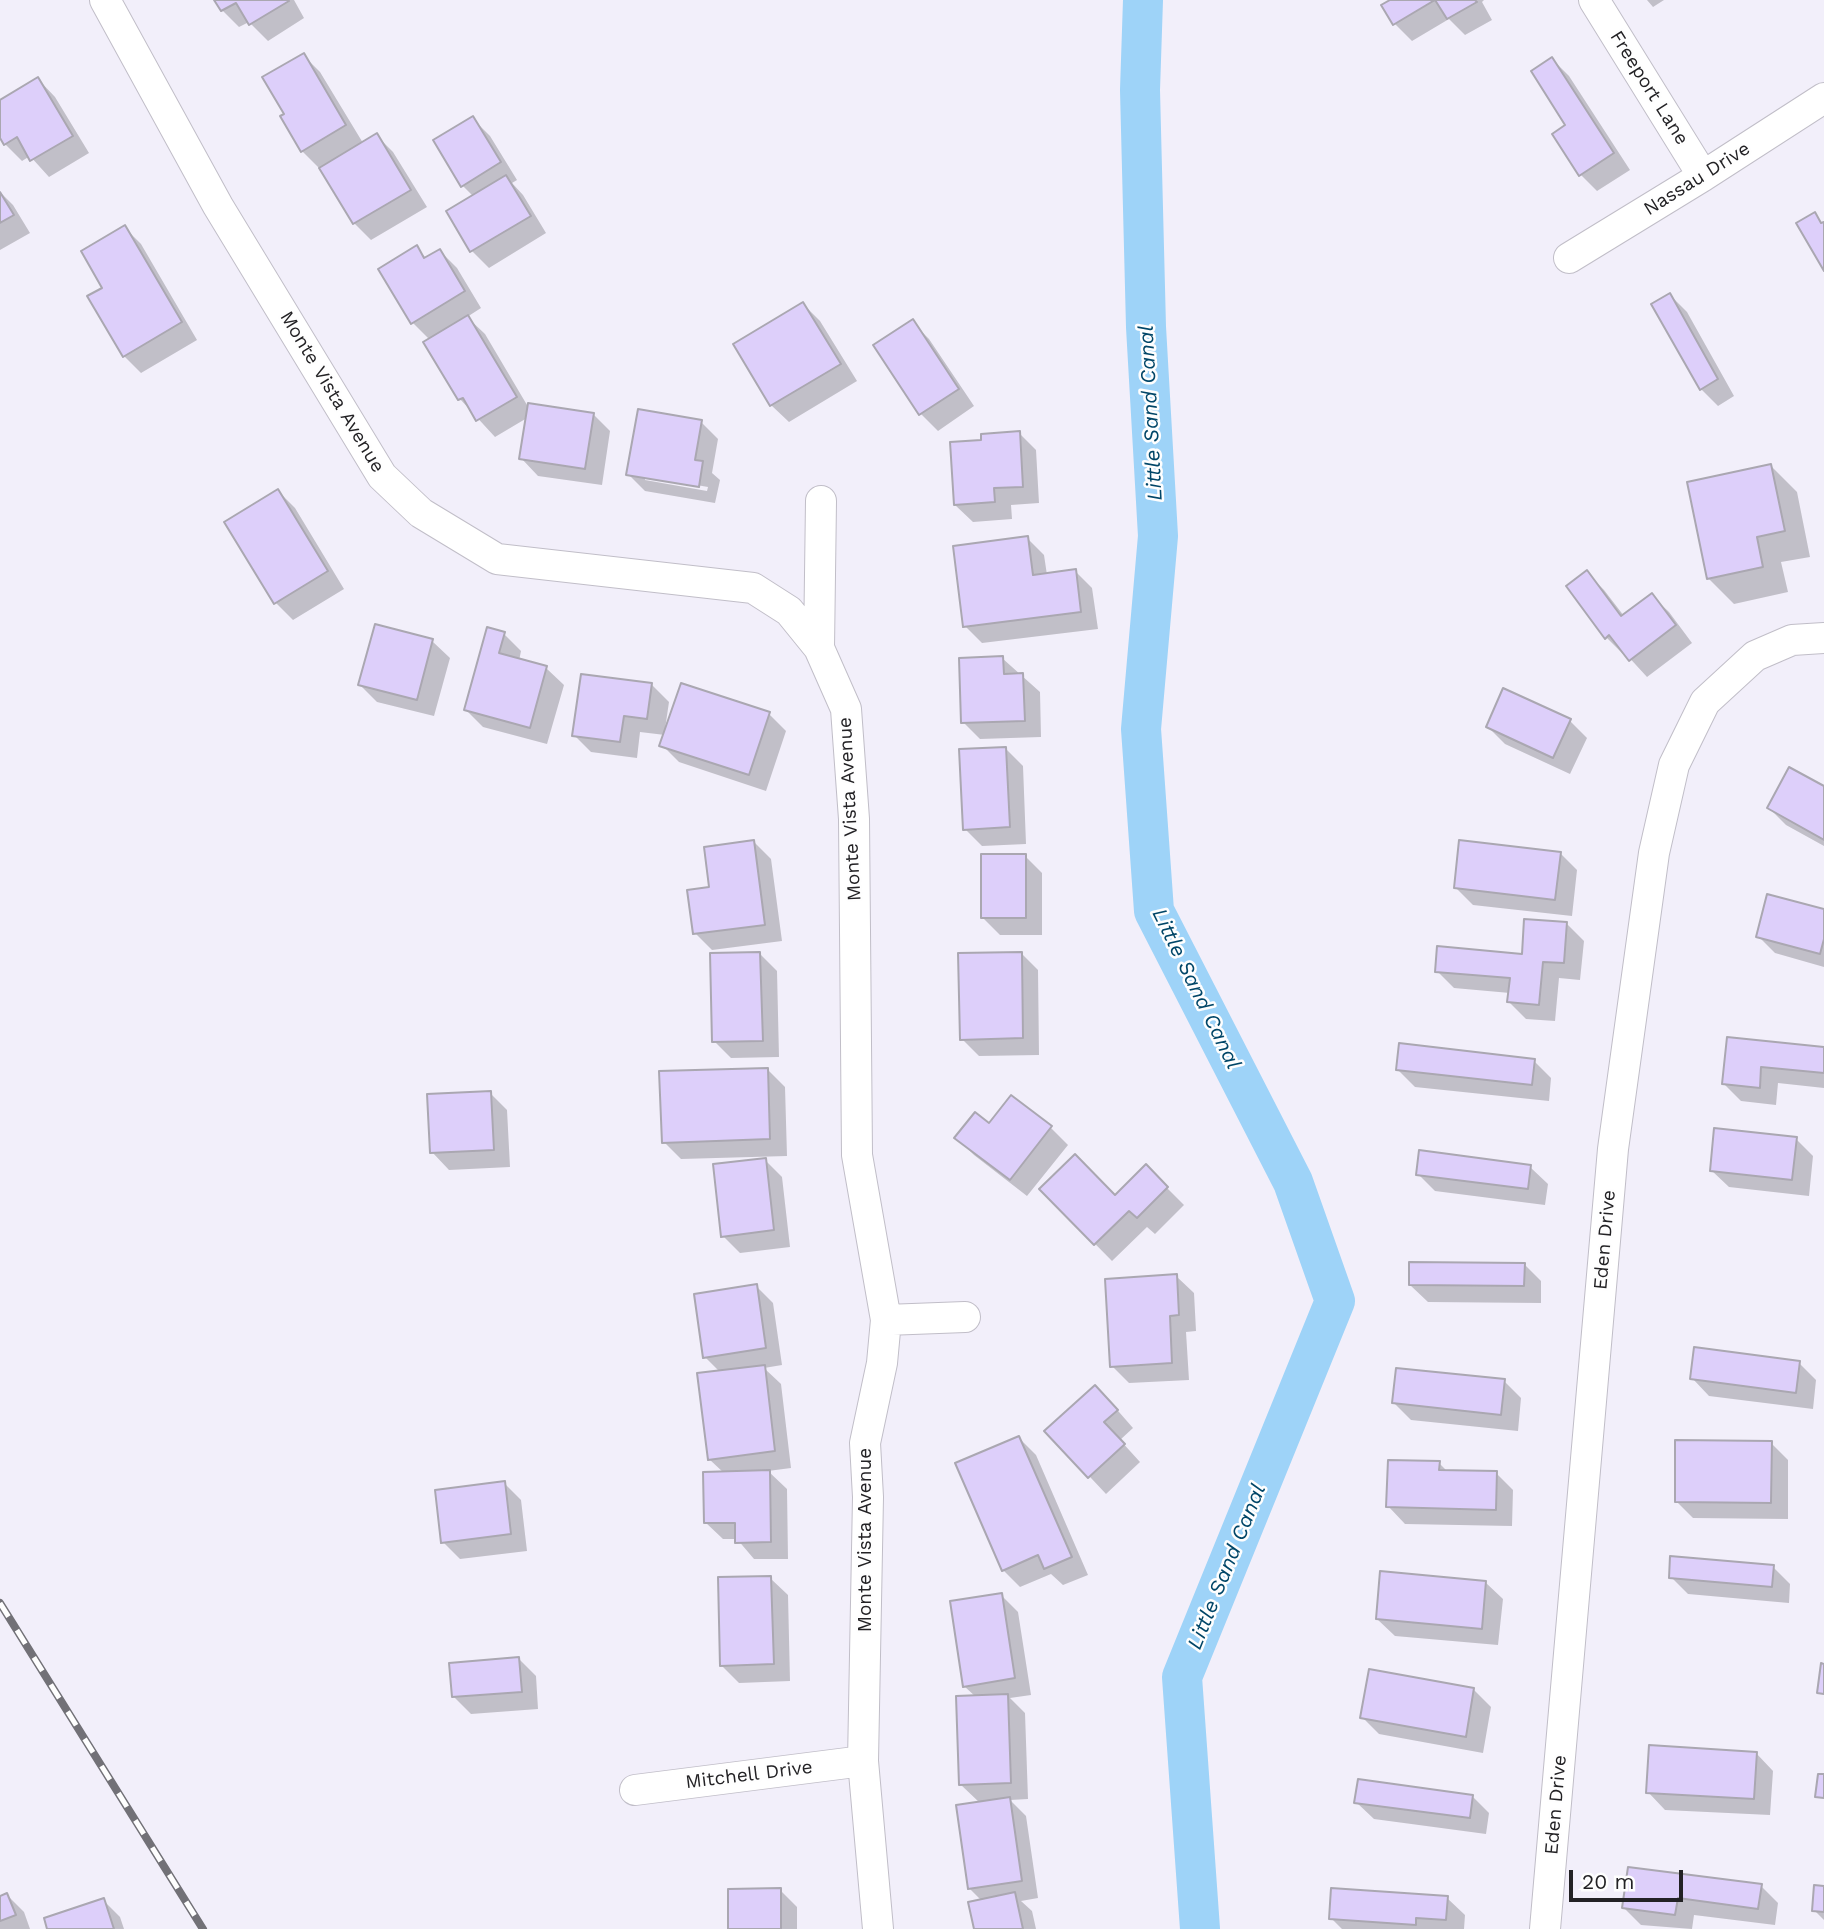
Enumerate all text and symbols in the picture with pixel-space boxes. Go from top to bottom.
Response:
street label: Freeport Lane [1605,27,1693,149]
street label: Nassau Drive [1640,137,1754,221]
street label: Monte Vista Avenue [275,307,389,477]
water label: Little Sand Canal [1134,324,1168,502]
street label: Monte Vista Avenue [834,716,866,902]
water label: Little Sand Canal [1146,904,1246,1074]
street label: Eden Drive [1589,1189,1621,1291]
street label: Monte Vista Avenue [854,1448,876,1632]
water label: Little Sand Canal [1182,1481,1272,1653]
street label: Eden Drive [1540,1754,1572,1856]
street label: Mitchell Drive [684,1756,814,1794]
scale bar [1572,1856,1686,1900]
text: 20 m [1582,1869,1634,1894]

